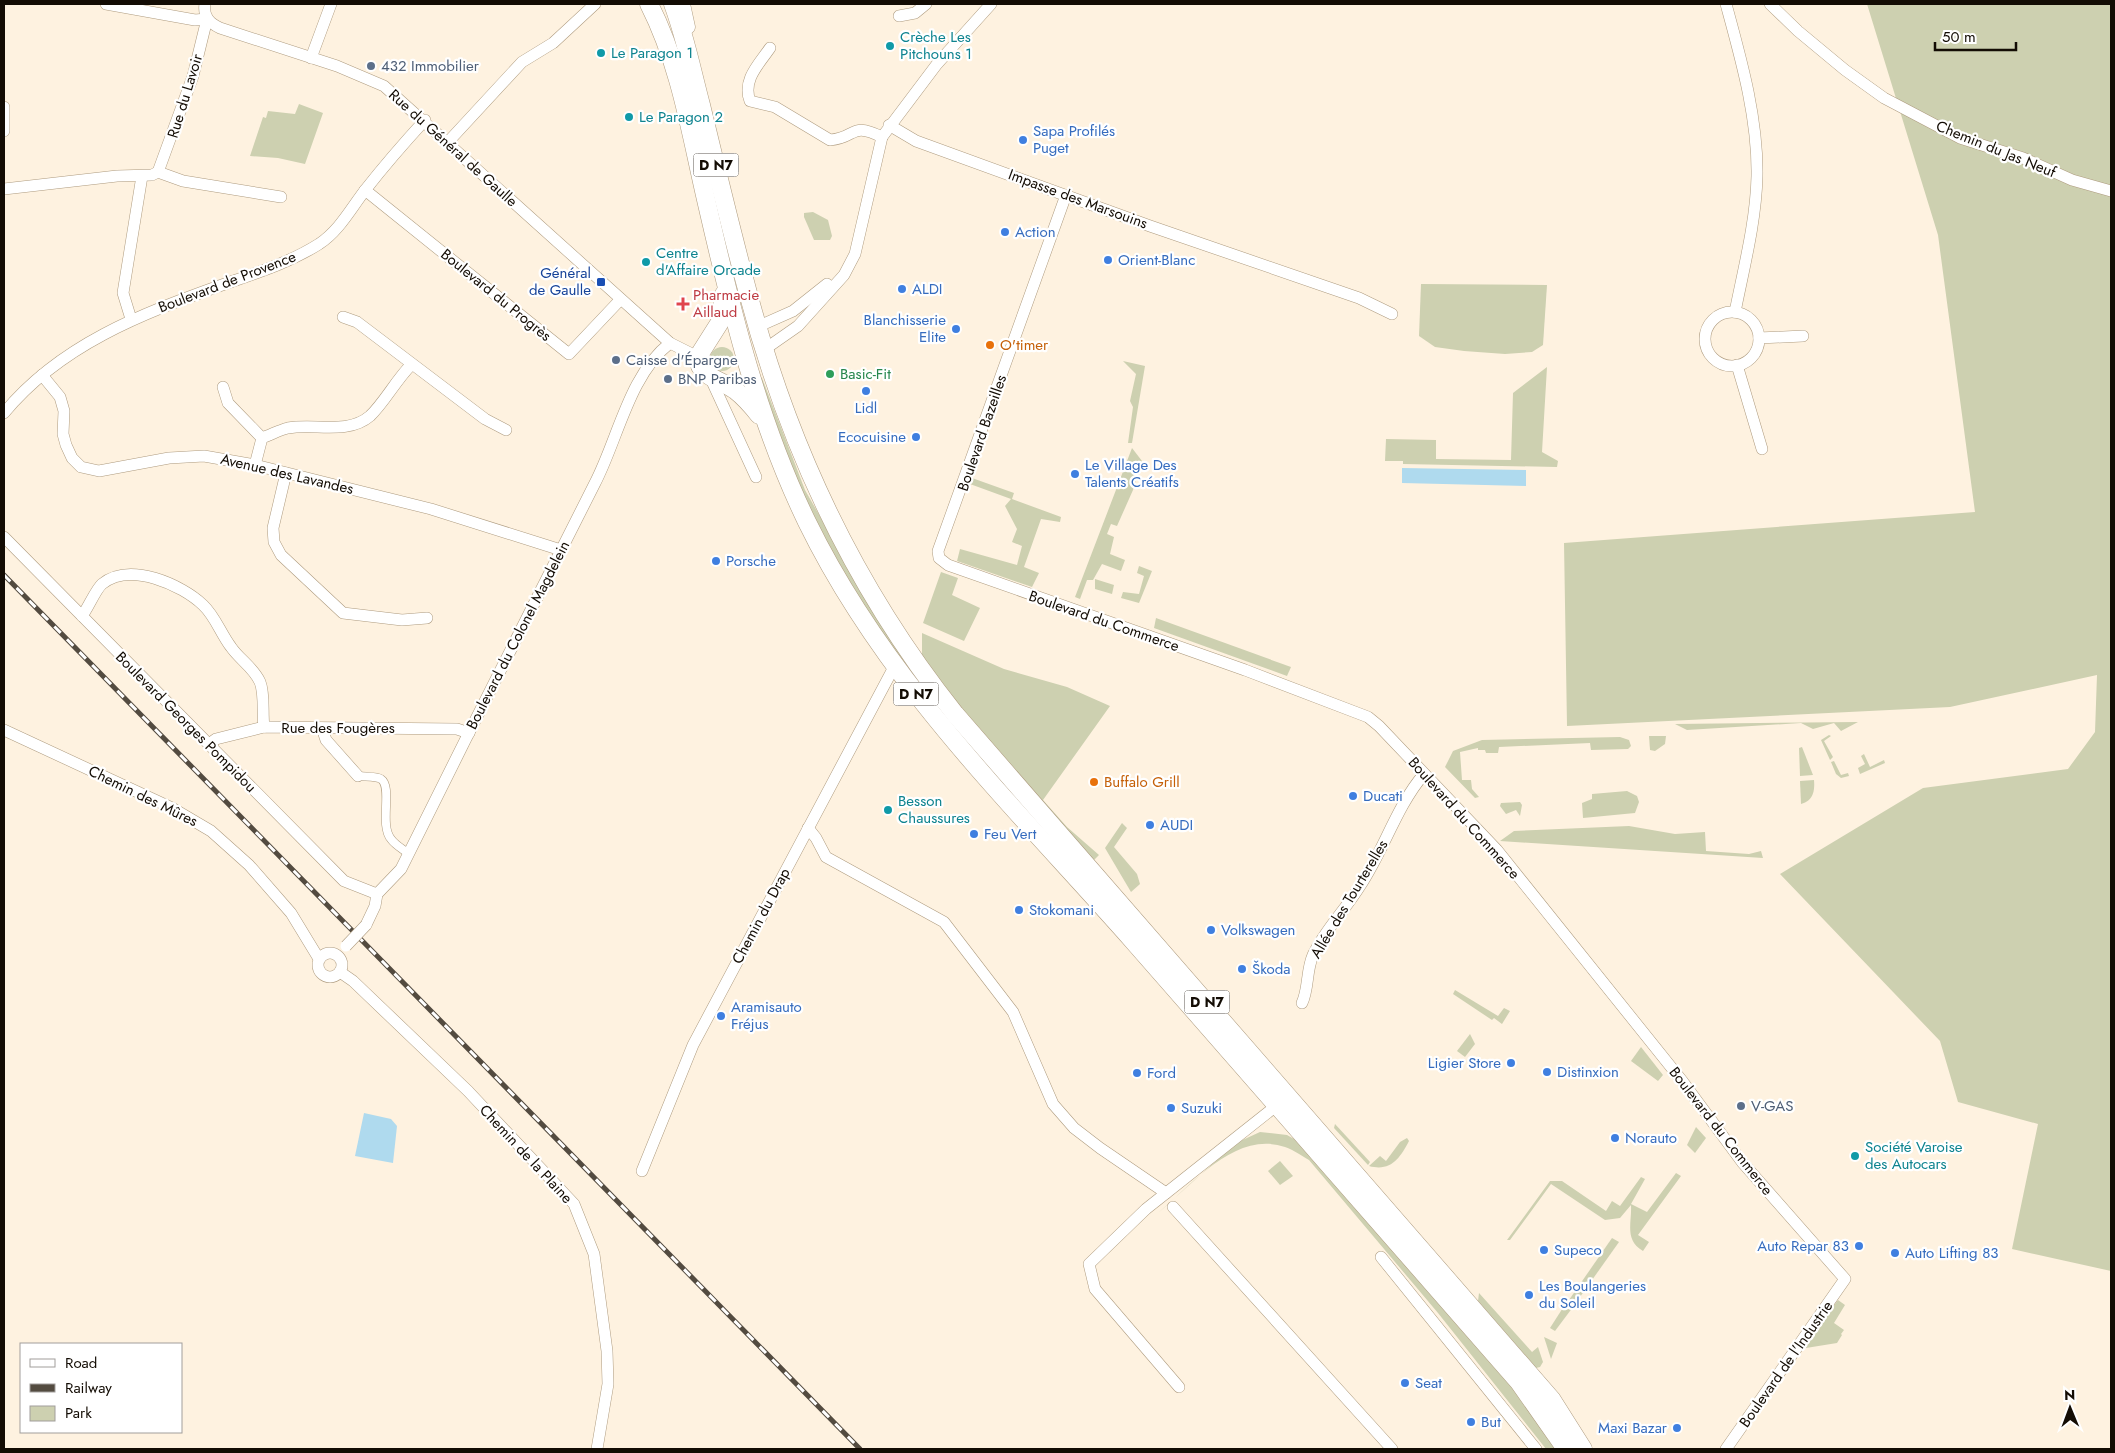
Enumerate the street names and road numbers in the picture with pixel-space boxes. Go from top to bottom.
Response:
street label: Rue du Lavoir [162,50,208,141]
street label: Rue du Général de Gaulle [384,84,523,212]
street label: Chemin du Jas Neuf [1933,115,2060,183]
road number: D N7 [694,154,738,176]
street label: Impasse des Marsouins [1005,164,1151,234]
street label: Boulevard du Progrès [436,243,556,347]
street label: Boulevard de Provence [155,246,299,318]
street label: Boulevard Bazeilles [952,372,1012,494]
street label: Avenue des Lavandes [218,448,356,500]
street label: Boulevard du Colonel Magdelein [461,537,575,733]
street label: Boulevard du Commerce [1026,585,1182,657]
street label: Boulevard Georges Pompidou [111,647,261,797]
road number: D N7 [894,682,938,706]
street label: Rue des Fougères [281,717,395,739]
street label: Boulevard du Commerce [1403,752,1525,884]
street label: Chemin des Mûres [85,760,201,832]
street label: Allée des Tourterelles [1305,836,1393,962]
street label: Chemin du Drap [726,864,796,968]
road number: D N7 [1184,990,1230,1014]
street label: Boulevard du Commerce [1664,1062,1778,1200]
street label: Chemin de la Plaine [474,1100,578,1209]
street label: Boulevard de l'Industrie [1734,1296,1838,1432]

